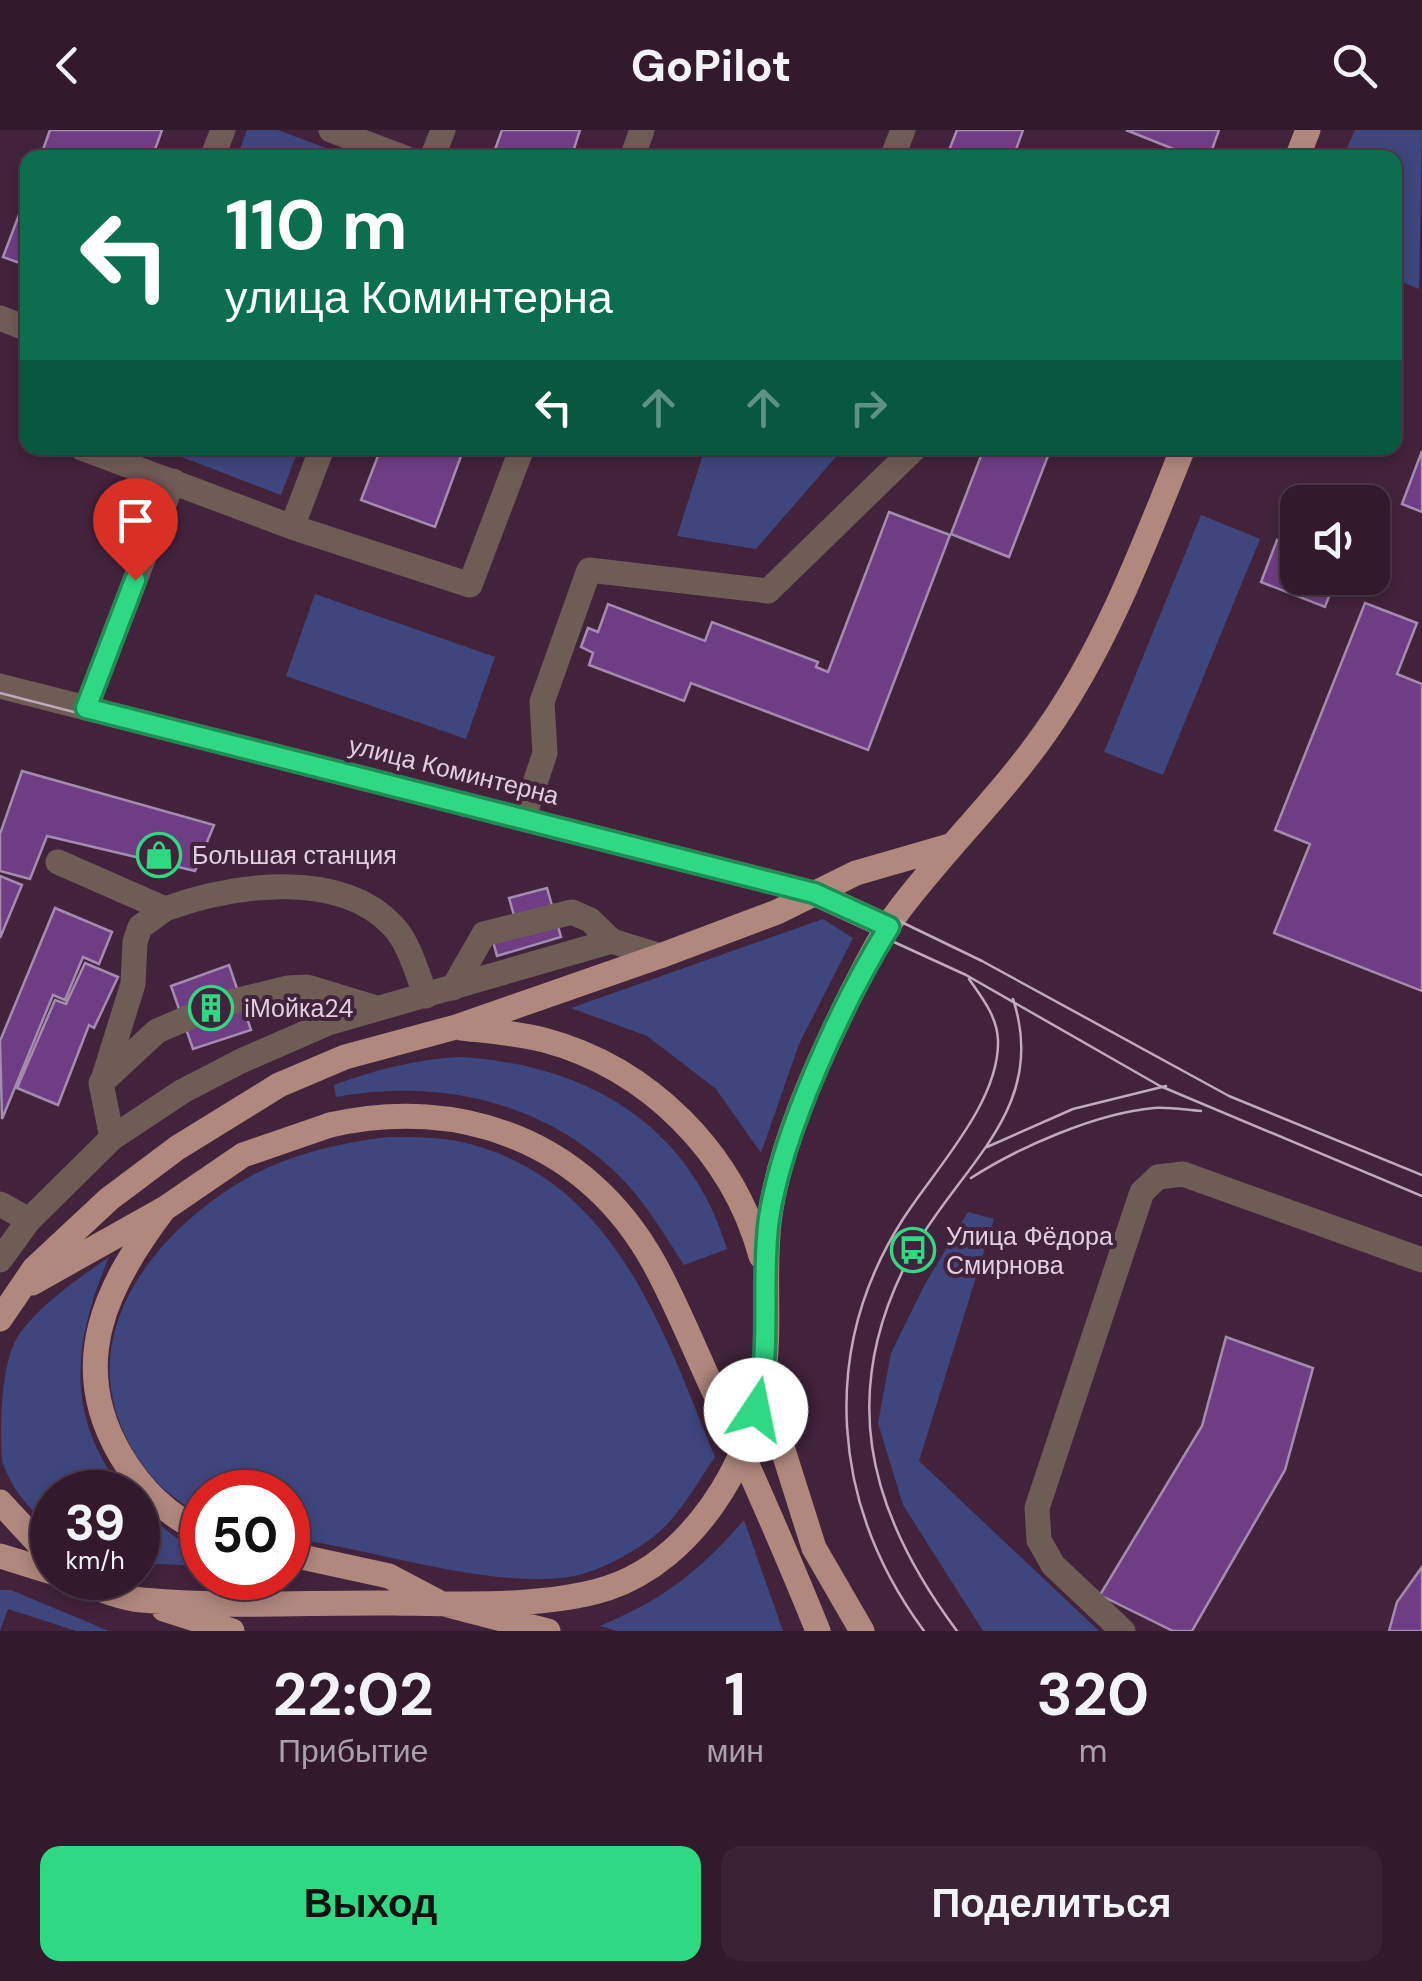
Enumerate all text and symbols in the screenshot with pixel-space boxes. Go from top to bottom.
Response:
text: GoPilot [631,36,791,95]
icon: back [40,38,95,93]
icon: search [1327,38,1382,93]
text: 110 m [225,180,408,271]
icon: left [60,190,190,320]
text: улица Коминтерна [225,268,613,327]
icon: left [526,380,581,435]
icon: ahead [631,380,686,435]
icon: ahead [736,380,791,435]
icon: right [841,380,896,435]
pin [93,478,178,581]
map controls [1280,485,1390,595]
button: sound [1280,485,1390,595]
icon: arrive [108,493,163,548]
street label: улица Коминтерна [345,728,563,813]
shop icon: Большая станция [136,832,182,878]
place label: Большая станция [192,839,397,872]
building icon: iМойка24 [188,985,234,1031]
place label: iМойка24 [244,992,354,1025]
place label: Улица Фёдора Смирнова [946,1220,1113,1282]
bus stop icon: Улица Фёдора Смирнова [890,1227,936,1273]
position arrow [704,1358,808,1462]
speed limit sign: 50 [180,1470,310,1600]
text: 39 [65,1490,125,1556]
text: km/h [65,1544,125,1577]
text: 22:02 [273,1655,434,1734]
text: 1 [724,1655,746,1734]
text: 320 [1037,1655,1149,1734]
text: Прибытие [278,1730,428,1772]
text: мин [706,1730,764,1772]
text: m [1079,1730,1107,1772]
button: Выход [40,1846,701,1961]
button: Поделиться [721,1846,1382,1961]

